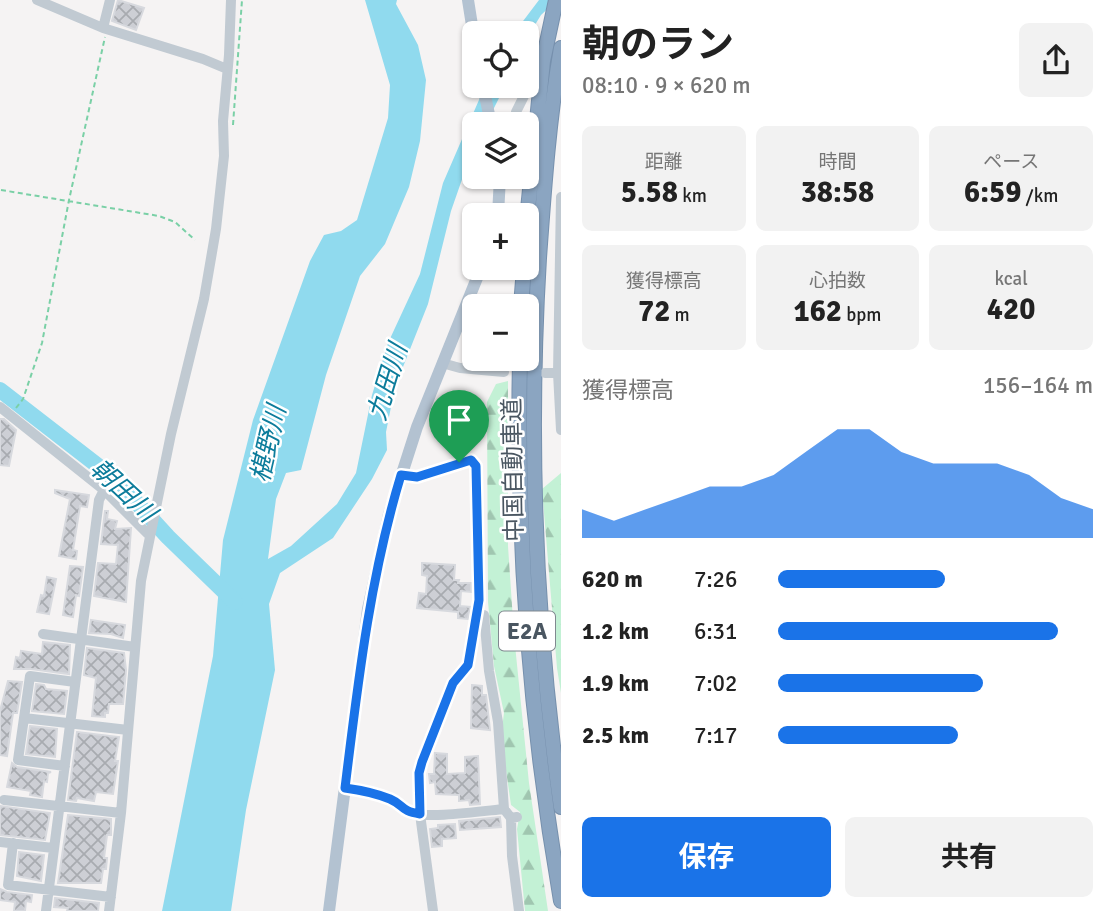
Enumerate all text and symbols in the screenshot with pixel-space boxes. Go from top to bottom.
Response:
map controls [462,21,539,371]
button: locate [462,21,539,98]
text: 朝のラン [582,21,734,68]
button: share [1019,23,1093,97]
text: 08:10 · 9 × 620 m [582,71,751,100]
button: layers [462,112,539,189]
text: 距離 [645,150,683,174]
text: 時間 [818,150,857,174]
text: ペース [983,150,1039,174]
text: 5.58 [621,174,678,211]
text: 38:58 [801,174,874,211]
text: 6:59 [964,174,1021,211]
text: km [678,184,707,208]
text: /km [1021,184,1058,208]
button: + [462,203,539,280]
text: kcal [995,267,1028,291]
text: 獲得標高 [626,269,702,293]
text: 心拍数 [809,269,866,293]
text: 420 [987,291,1035,328]
text: 72 [638,293,670,330]
text: 162 [793,293,842,330]
button: − [462,294,539,371]
text: m [670,303,690,327]
text: bpm [842,303,882,327]
water label: 九田川 [361,337,416,424]
text: 156–164 m [983,371,1093,400]
text: 獲得標高 [582,376,674,405]
pin [429,390,489,462]
street label: 中国自動車道 [497,398,529,542]
water label: 椹野川 [245,399,294,486]
icon: arrive [440,401,478,439]
water label: 朝田川 [84,453,165,531]
text: 620 m [582,565,643,594]
text: 7:26 [694,565,737,594]
road number: E2A [499,611,555,650]
text: 1.2 km [582,617,649,646]
text: 6:31 [694,617,737,646]
text: 1.9 km [582,669,649,698]
text: 7:02 [694,669,737,698]
text: 2.5 km [582,721,649,750]
text: 7:17 [694,721,737,750]
button: 保存 [582,817,831,897]
button: 共有 [845,817,1093,897]

